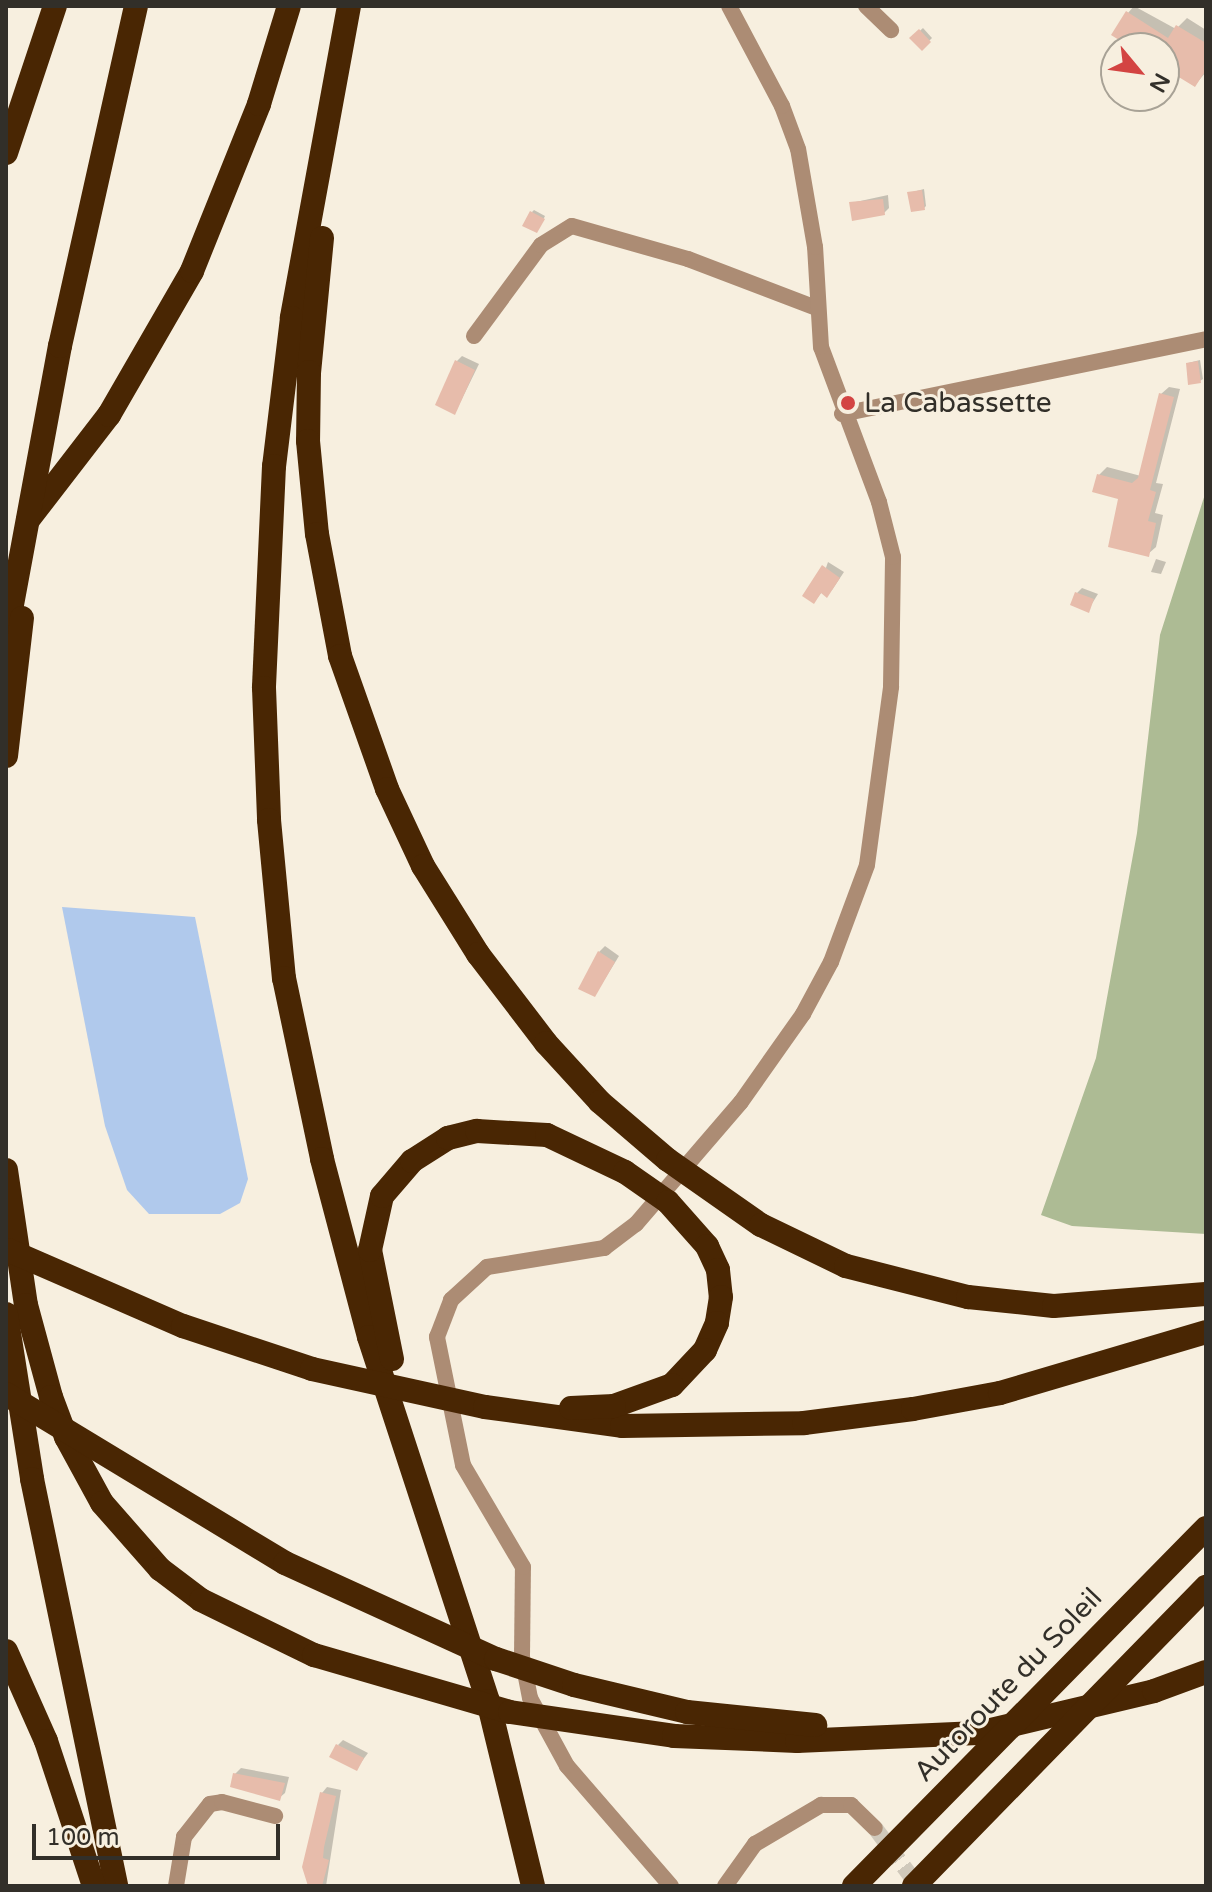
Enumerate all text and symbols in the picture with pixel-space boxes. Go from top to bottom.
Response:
north arrow [1100,32,1180,112]
text: N [1144,69,1175,97]
place label: La Cabassette [864,386,1052,420]
marker: La Cabassette [839,394,857,412]
street label: Autoroute du Soleil [907,1581,1109,1789]
scale bar [36,1808,284,1858]
text: 100 m [46,1823,120,1852]

